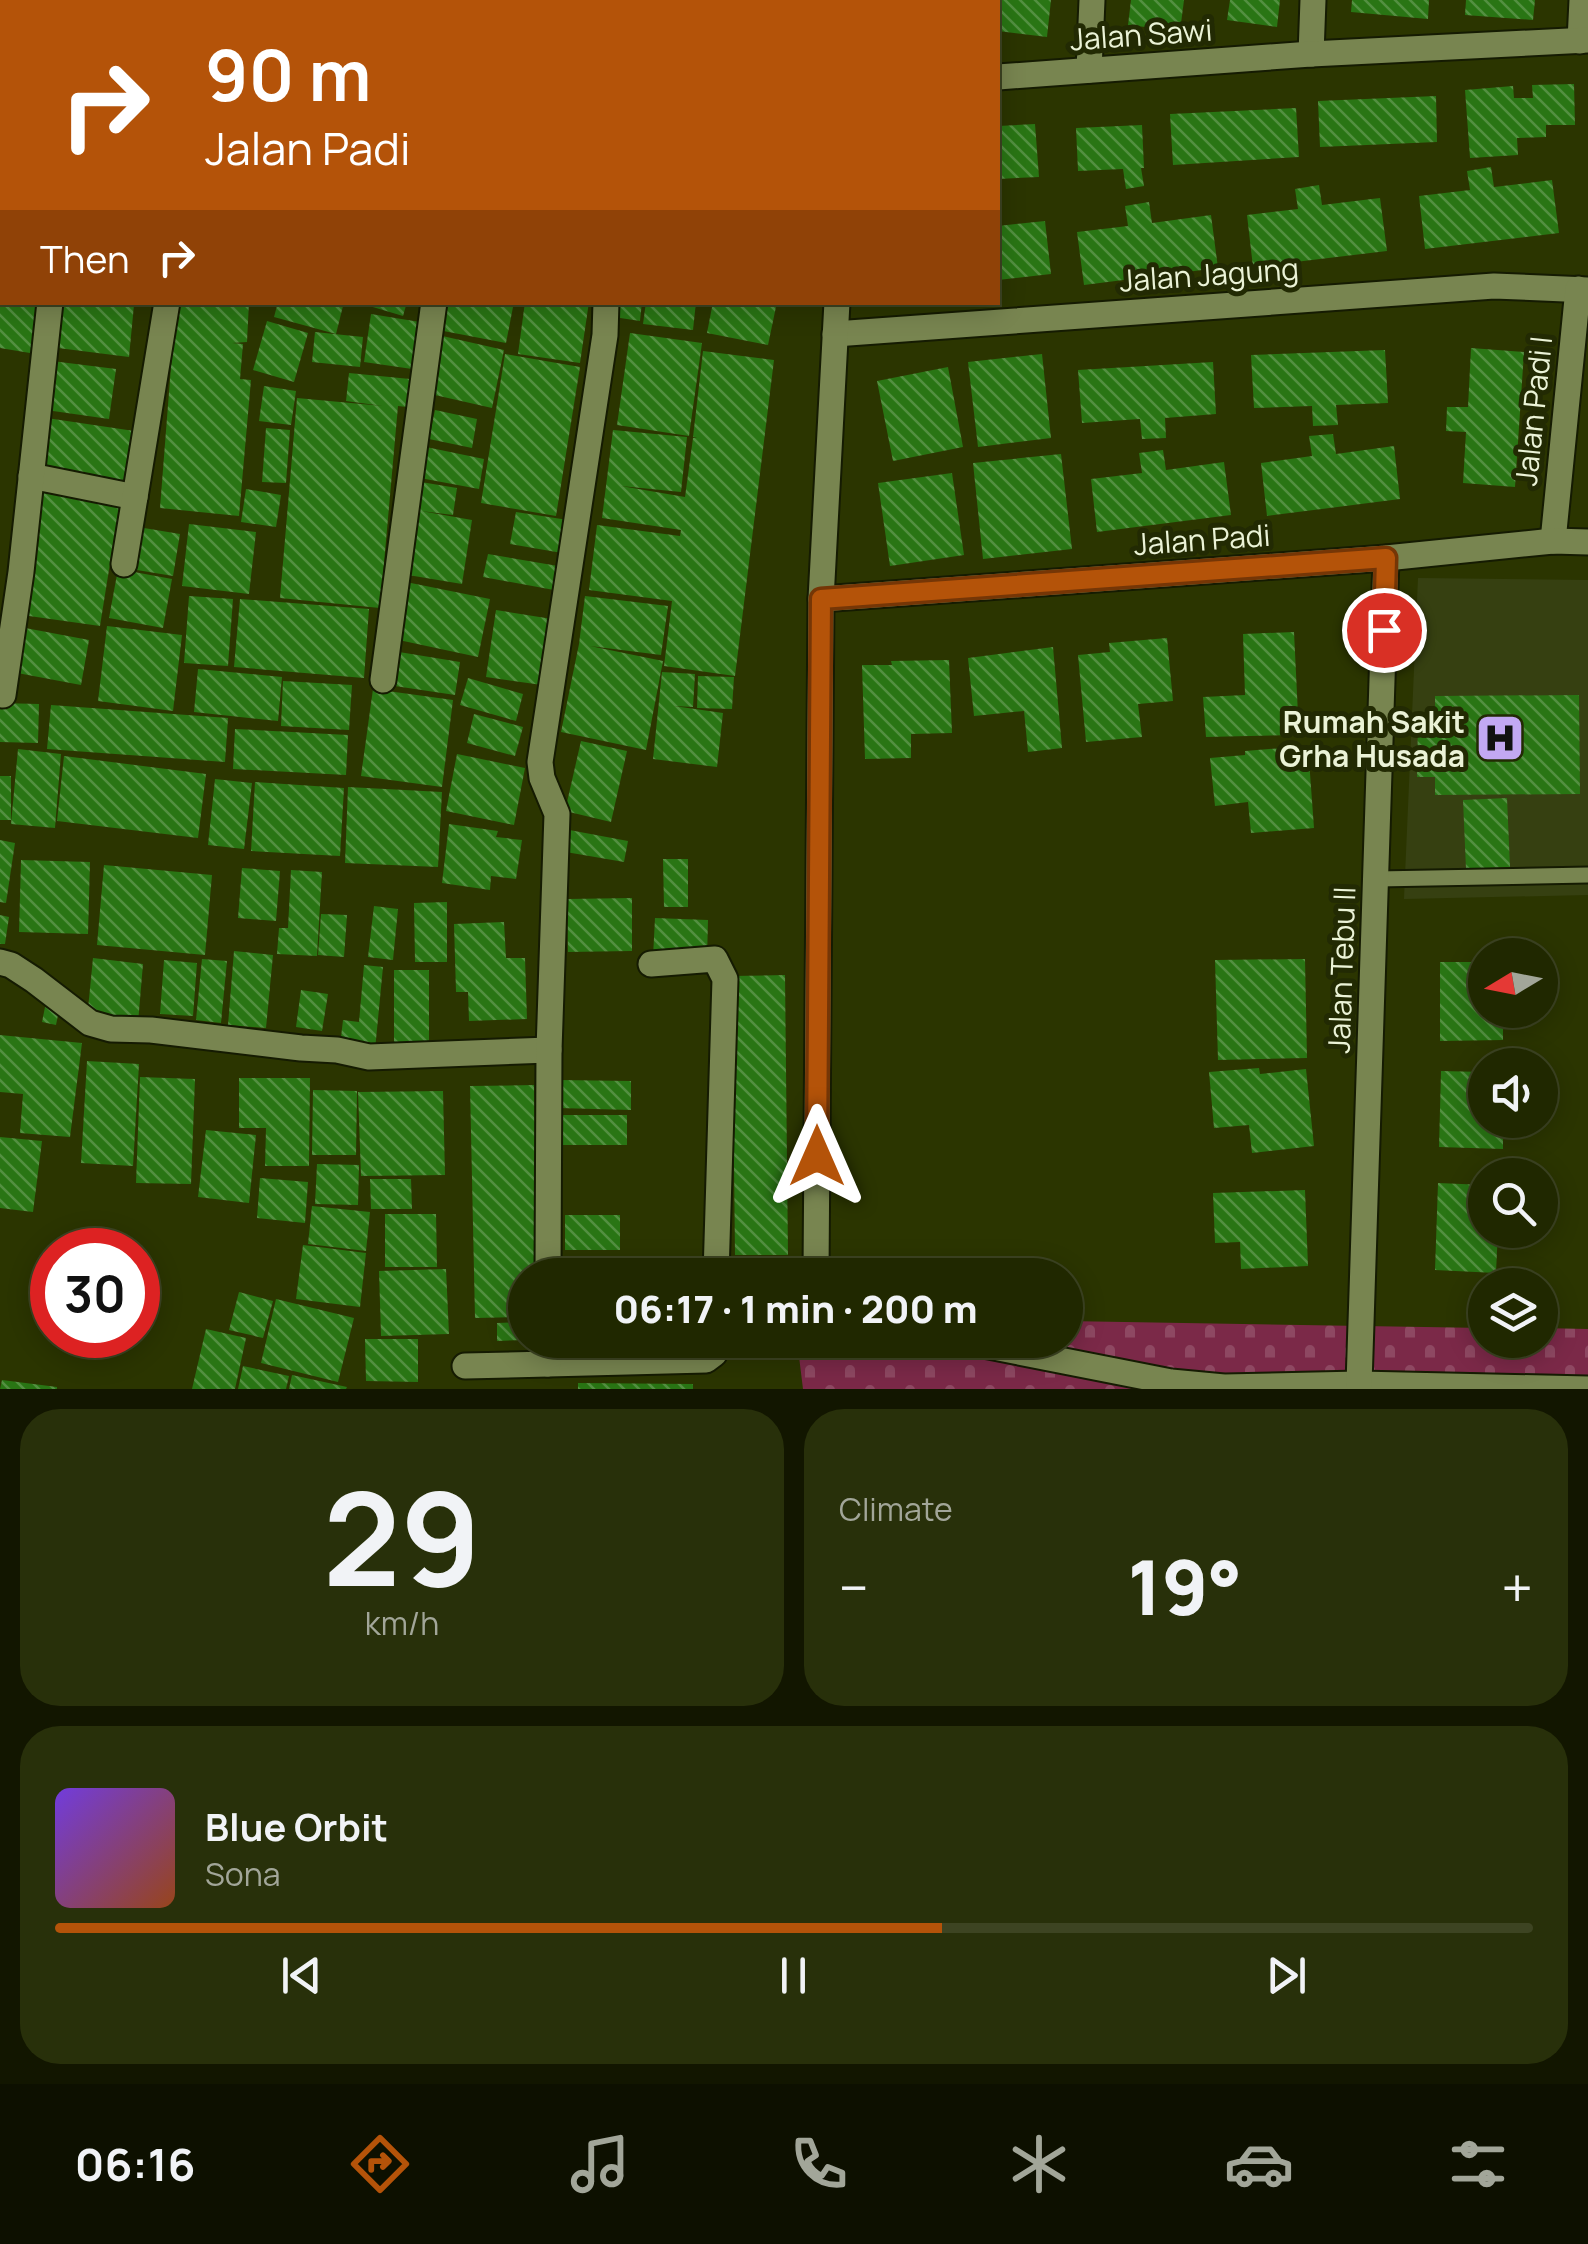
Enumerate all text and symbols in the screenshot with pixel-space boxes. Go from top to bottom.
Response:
street label: Jalan Sawi [1068,9,1214,59]
text: 90 m [205,26,372,122]
icon: right [40,40,170,170]
text: Jalan Padi [205,117,410,179]
icon: right [149,230,204,285]
text: Then [40,232,129,284]
street label: Jalan Jagung [1118,247,1300,301]
street label: Jalan Padi I [1505,334,1561,488]
street label: Jalan Padi [1132,514,1272,564]
pin [1342,588,1427,673]
icon: arrive [1357,603,1412,658]
place label: Rumah Sakit Grha Husada [1279,701,1465,776]
hospital icon: Rumah Sakit Grha Husada [1474,712,1526,764]
street label: Jalan Tebu II [1318,886,1364,1054]
north arrow [1468,938,1558,1028]
map controls [1468,938,1558,1358]
button: sound [1468,1048,1558,1138]
position arrow [765,1104,869,1208]
button: search [1468,1158,1558,1248]
speed limit sign: 30 [30,1228,160,1358]
button: layers [1468,1268,1558,1358]
text: 06:17 · 1 min · 200 m [613,1282,978,1334]
text: 29 [323,1447,481,1625]
text: Climate [839,1487,953,1531]
text: 19° [1128,1535,1242,1638]
text: − [839,1549,869,1625]
text: + [1501,1549,1533,1625]
text: km/h [365,1601,439,1645]
text: Blue Orbit [205,1800,388,1852]
text: Sona [205,1852,280,1896]
icon: previous [274,1948,329,2003]
icon: pause [766,1948,821,2003]
icon: next [1259,1948,1314,2003]
icon: directions [345,2129,415,2199]
icon: music [565,2129,635,2199]
icon: phone [784,2129,854,2199]
icon: climate [1004,2129,1074,2199]
icon: car [1224,2129,1294,2199]
icon: filters [1443,2129,1513,2199]
text: 06:16 [75,2133,195,2195]

